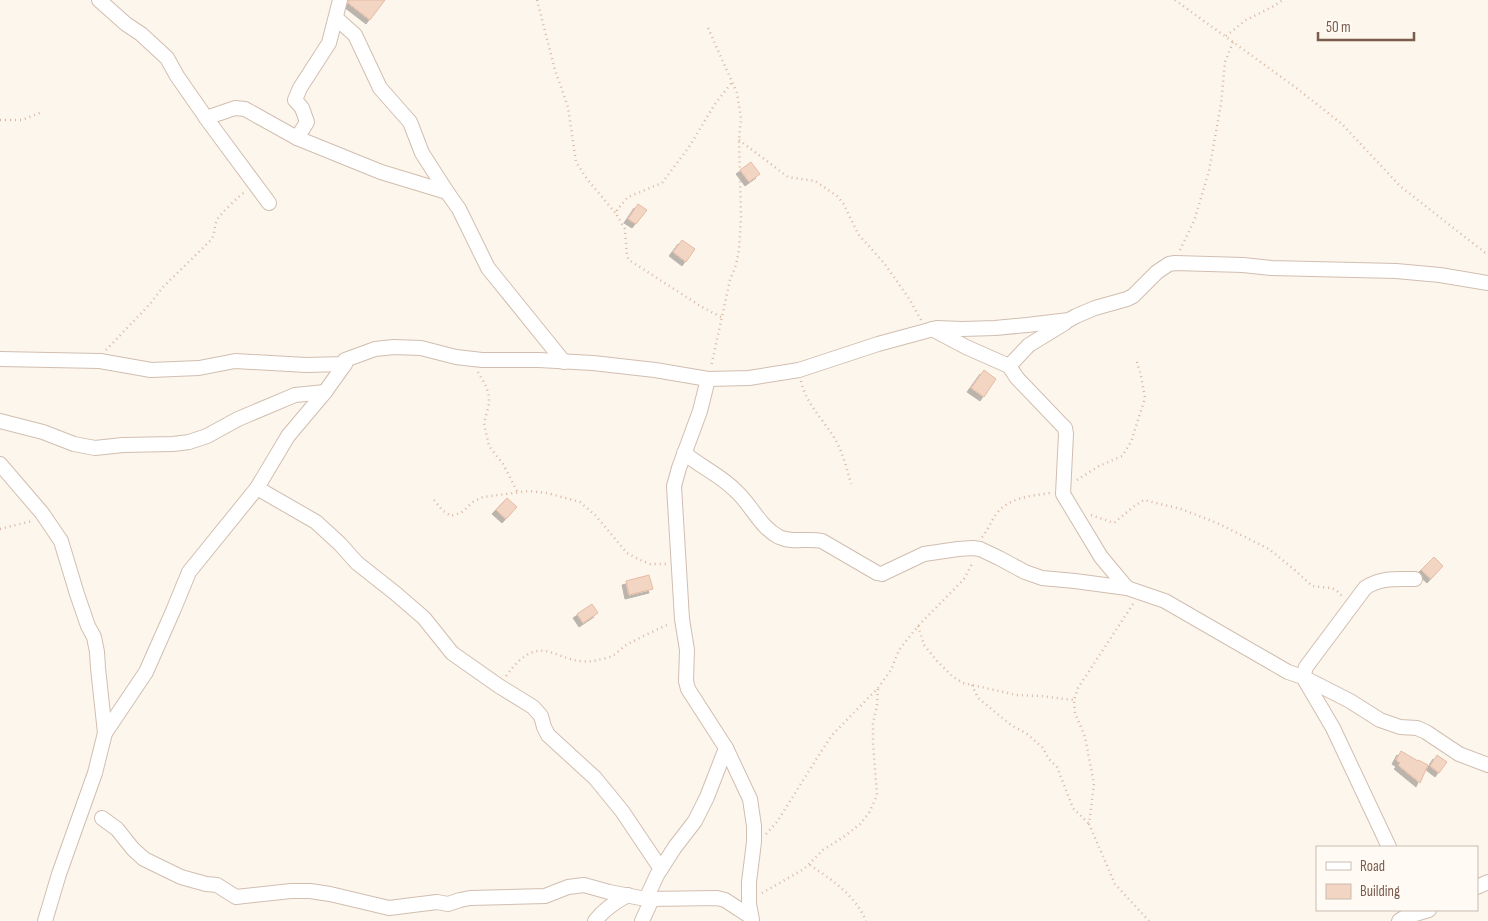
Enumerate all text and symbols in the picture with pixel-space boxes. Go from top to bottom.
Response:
scale bar [1318,10,1414,42]
text: 50 m [1326,18,1351,37]
legend [1316,846,1478,911]
text: Road [1360,857,1385,876]
text: Building [1360,882,1400,901]

